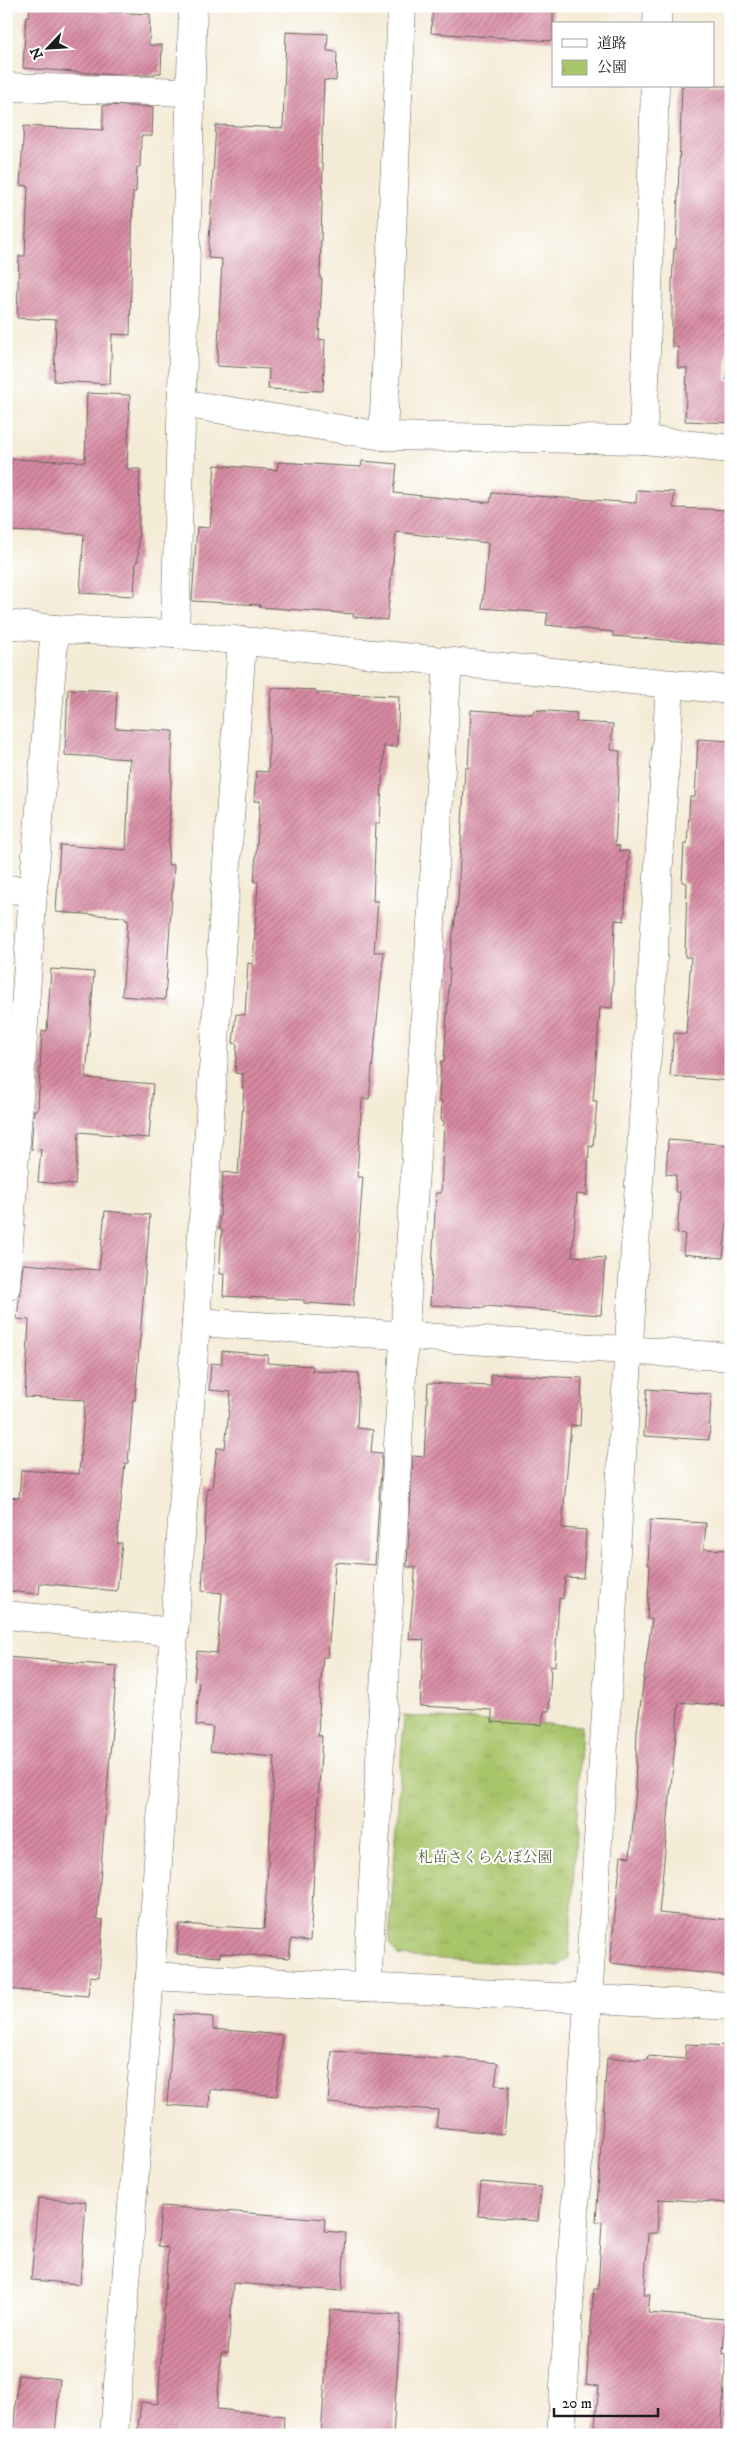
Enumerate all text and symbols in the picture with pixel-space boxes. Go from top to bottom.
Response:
north arrow [22,22,72,72]
legend [552,22,714,88]
text: 道路 [597,34,627,53]
text: N [26,44,48,62]
text: 公園 [597,58,627,77]
park label: 札苗さくらんぼ公園 [417,1848,553,1867]
scale bar [554,2386,658,2418]
text: 20 m [562,2394,592,2413]

